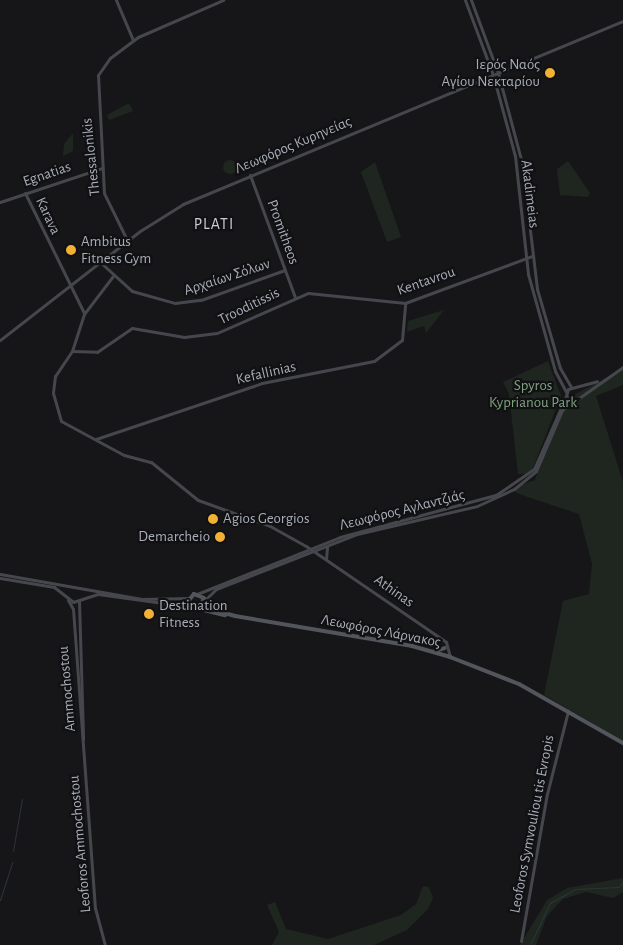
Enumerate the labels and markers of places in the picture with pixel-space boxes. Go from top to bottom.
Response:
place label: Ιερός Ναός Αγίου Νεκταρίου [442,55,540,90]
marker: Ιερός Ναός Αγίου Νεκταρίου [544,67,556,79]
place label: Ambitus Fitness Gym [81,232,151,267]
marker: Ambitus Fitness Gym [65,244,77,256]
place label: Agios Georgios [223,510,310,528]
marker: Agios Georgios [207,513,219,525]
place label: Demarcheio [138,528,210,546]
marker: Demarcheio [214,531,226,543]
place label: Destination Fitness [159,596,228,631]
marker: Destination Fitness [143,608,155,620]

